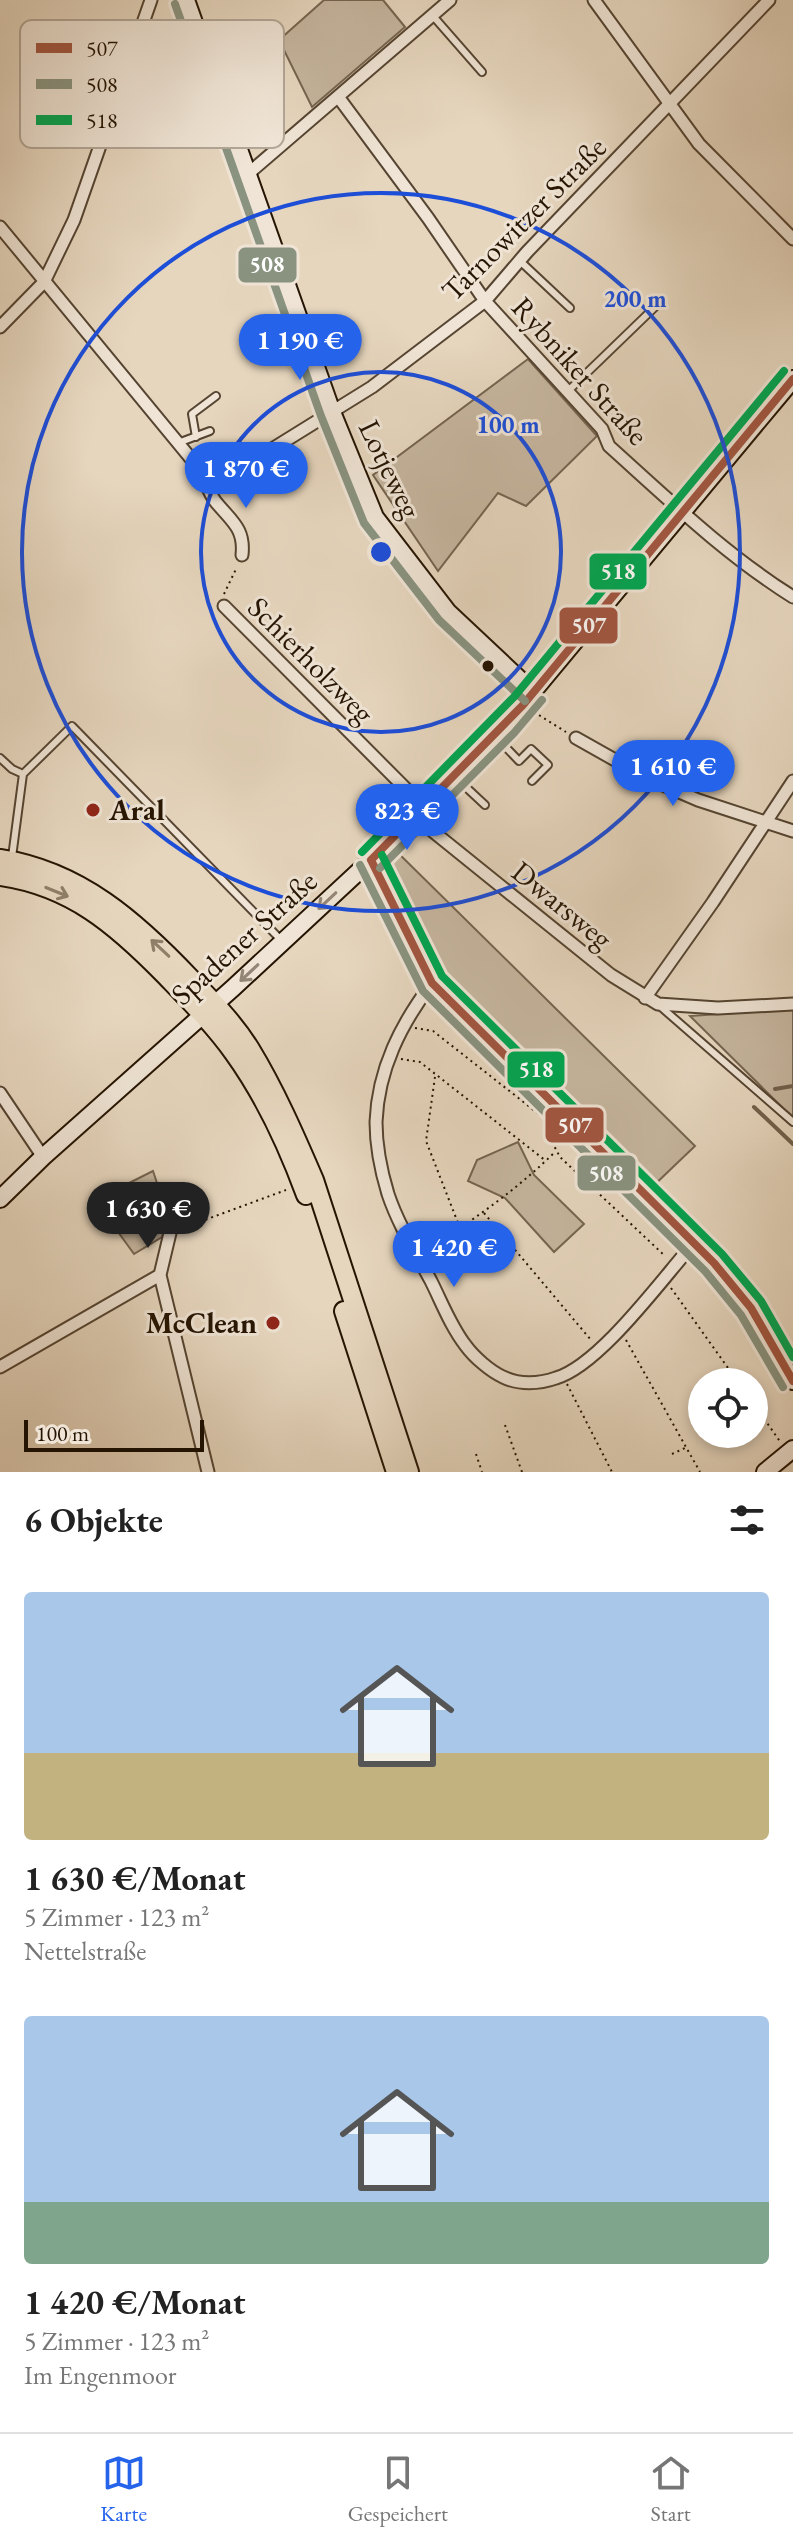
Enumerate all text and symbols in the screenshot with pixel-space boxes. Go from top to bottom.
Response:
legend [20,20,284,148]
text: 507 [86,34,118,63]
text: 508 [86,70,118,99]
text: 518 [86,106,118,135]
street label: Tarnowitzer Straße [433,128,614,309]
line badge: 508 [237,246,298,284]
text: 508 [250,250,284,279]
text: 200 m [603,283,667,314]
street label: Rybniker Straße [503,288,657,453]
pin: 1 190 € [226,314,374,382]
text: 1 190 € [257,323,343,357]
text: 100 m [476,409,540,440]
street label: Lotjeweg [350,413,431,525]
pin: 1 870 € [172,442,320,510]
text: 1 870 € [203,451,289,485]
centre of rings [367,538,395,566]
line badge: 518 [588,552,648,591]
text: 518 [601,557,635,586]
street label: Schierholzweg [240,588,384,732]
line badge: 507 [558,606,619,645]
text: 507 [572,611,607,640]
unlabelled marker [480,658,496,674]
pin: 1 610 € [599,740,747,808]
text: 1 610 € [630,749,716,783]
pin: 823 € [351,784,463,852]
place label: Aral [108,790,165,829]
text: 823 € [374,793,440,827]
marker: Aral [84,801,102,819]
street label: Dwarsweg [504,852,622,958]
street label: Spadener Straße [162,862,325,1014]
one-way arrow [44,885,69,900]
one-way arrow [317,891,337,909]
one-way arrow [150,938,170,957]
one-way arrow [239,964,259,982]
line badge: 518 [506,1050,566,1089]
text: 518 [519,1055,553,1084]
line badge: 507 [544,1106,605,1144]
text: 507 [558,1111,593,1140]
line badge: 508 [576,1154,637,1192]
text: 508 [589,1159,623,1188]
pin: 1 630 € [74,1182,222,1250]
text: 1 630 € [105,1191,191,1225]
pin: 1 420 € [380,1221,528,1289]
text: 1 420 € [411,1230,497,1264]
place label: McClean [146,1303,257,1342]
marker: McClean [264,1314,282,1332]
map controls [688,1368,768,1448]
button: locate [688,1368,768,1448]
scale bar [24,1416,204,1452]
text: 100 m [36,1419,89,1448]
text: 6 Objekte [24,1498,163,1542]
icon: filters [725,1498,769,1542]
icon: home [325,1644,469,1788]
text: 1 630 €/Monat [24,1856,245,1900]
text: 5 Zimmer · 123 m² [24,1900,209,1934]
text: Nettelstraße [24,1934,146,1968]
icon: home [325,2068,469,2212]
text: 1 420 €/Monat [24,2280,245,2324]
text: 5 Zimmer · 123 m² [24,2324,209,2358]
text: Im Engenmoor [24,2358,177,2392]
tab: Karte [100,2451,147,2528]
tab: Gespeichert [348,2451,448,2528]
tab: Start [649,2451,693,2528]

